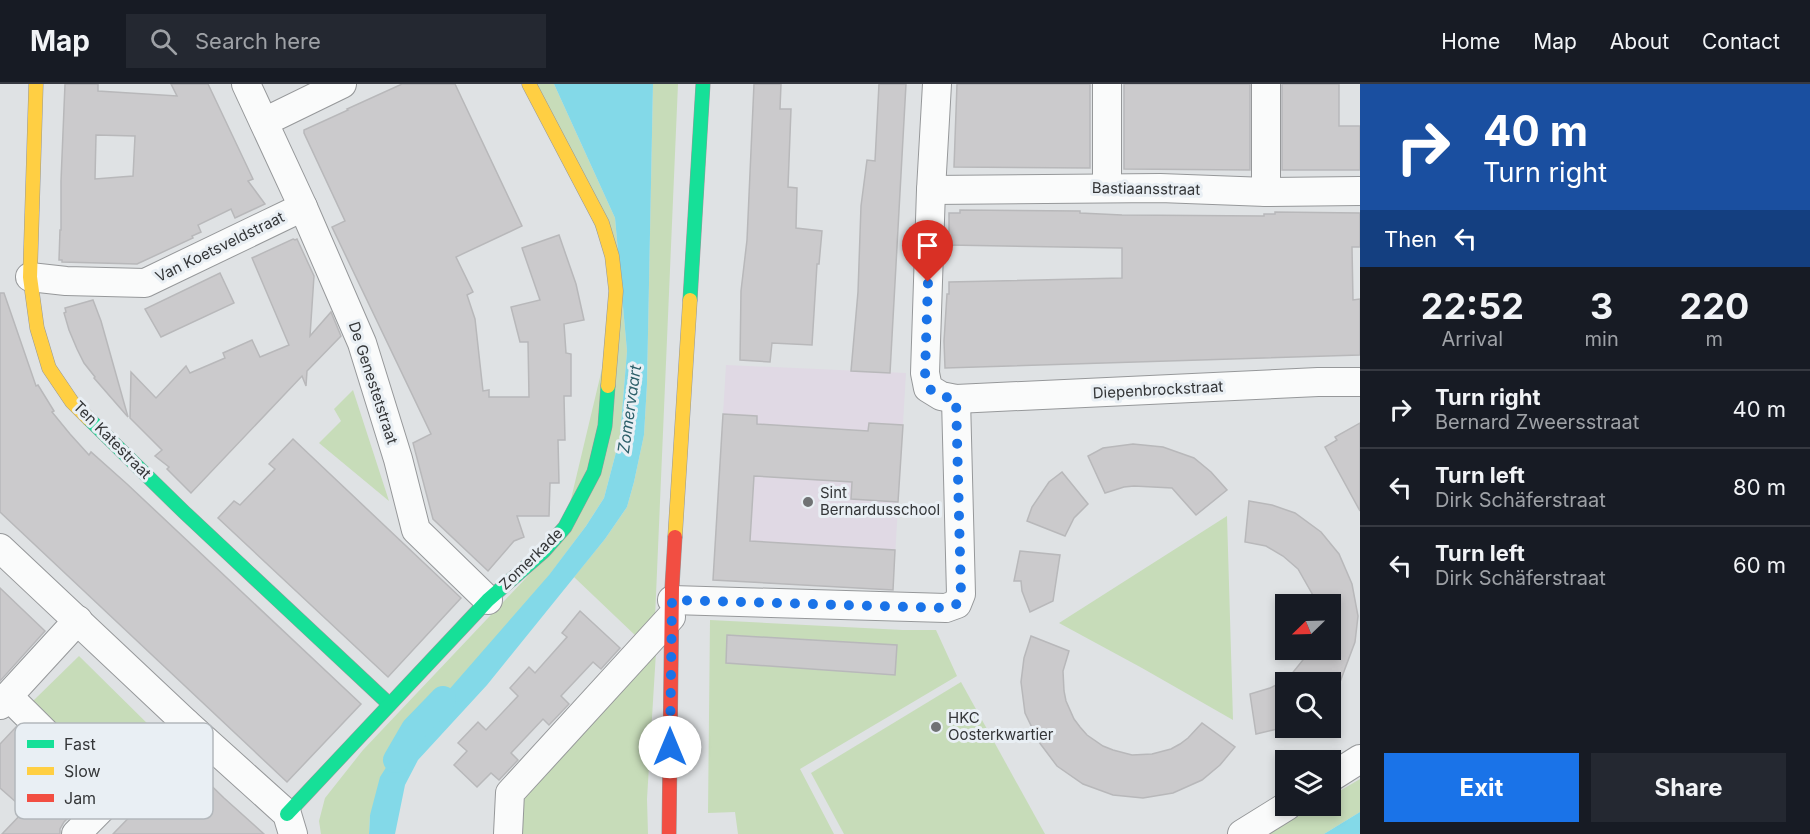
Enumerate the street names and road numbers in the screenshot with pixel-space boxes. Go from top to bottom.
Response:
street label: Bastiaansstraat [1092,178,1201,199]
street label: Van Koetsveldstraat [152,207,287,286]
street label: De Genestetstraat [345,319,402,447]
street label: Diepenbrockstraat [1092,377,1224,402]
street label: Ten Katestraat [69,397,155,483]
street label: Zomerkade [495,524,566,594]

